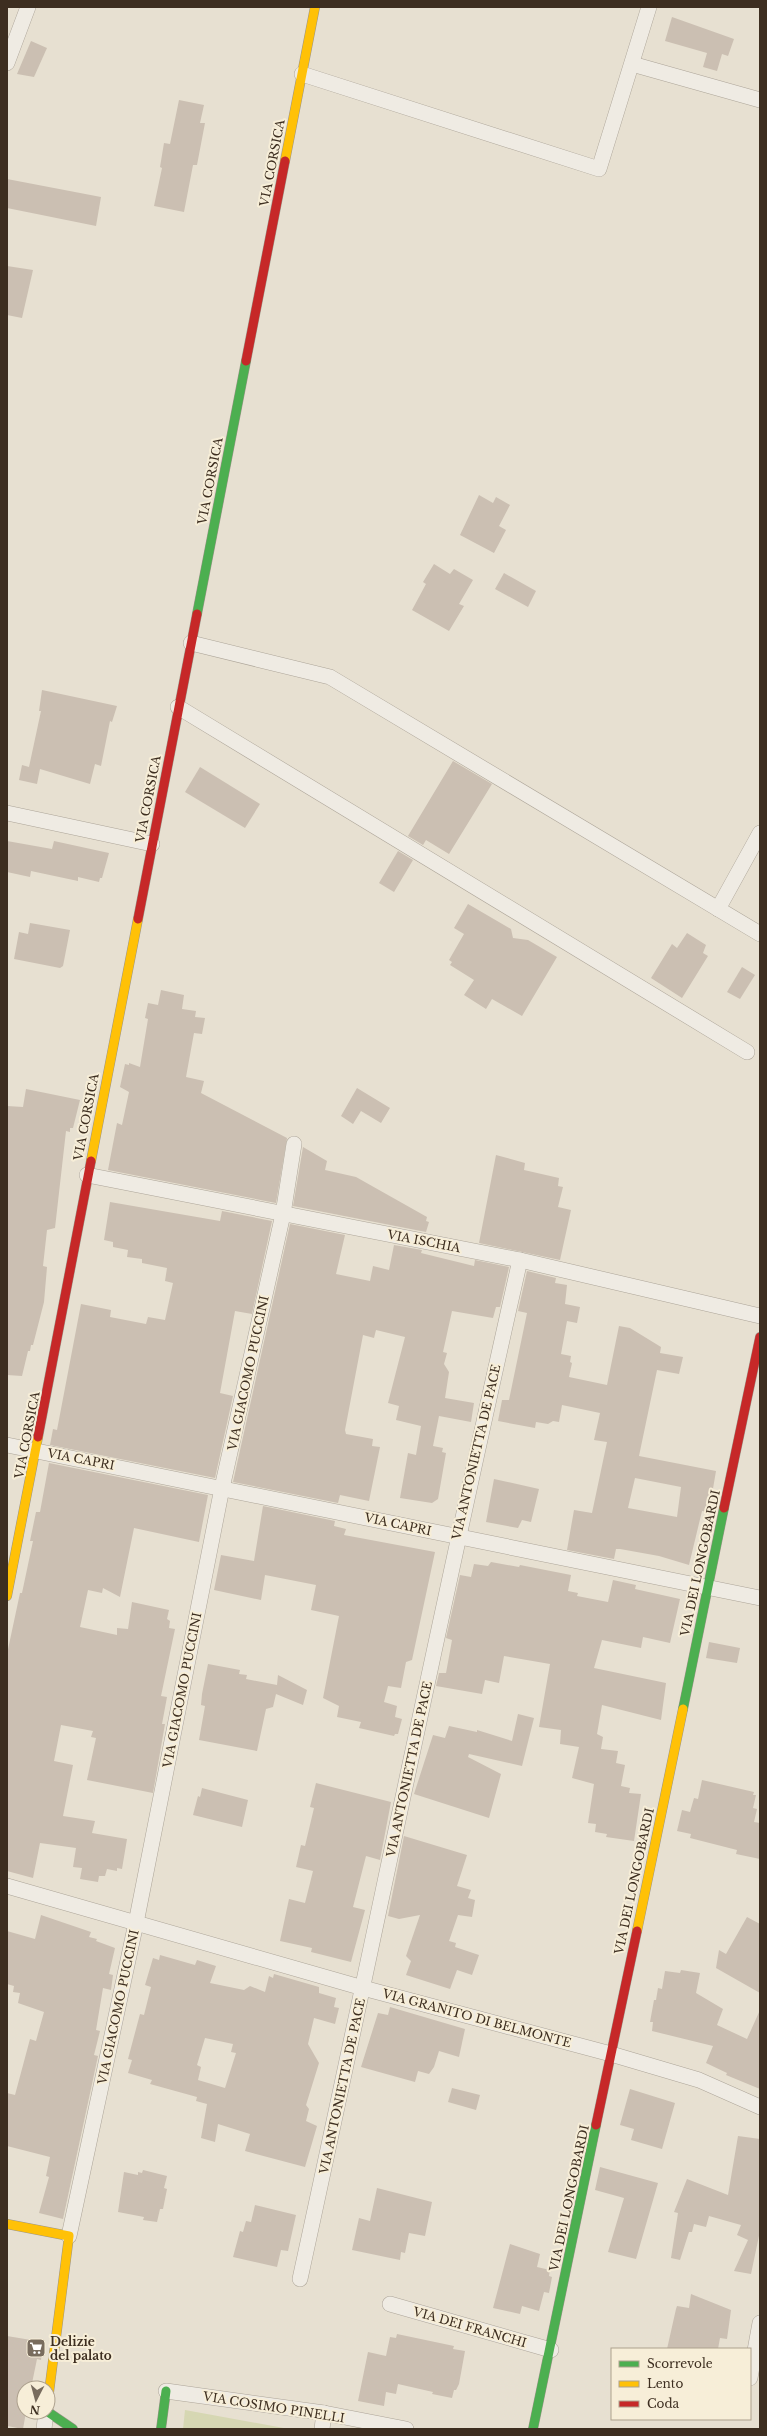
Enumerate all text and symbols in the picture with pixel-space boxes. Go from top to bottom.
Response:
street label: VIA CORSICA [256,117,288,209]
street label: VIA CORSICA [194,435,226,527]
street label: VIA CORSICA [132,753,164,845]
street label: VIA CORSICA [70,1071,102,1163]
street label: VIA ISCHIA [385,1226,463,1256]
street label: VIA GIACOMO PUCCINI [224,1294,272,1453]
street label: VIA ANTONIETTA DE PACE [448,1363,504,1542]
street label: VIA CORSICA [11,1389,43,1481]
street label: VIA CAPRI [45,1445,116,1473]
street label: VIA DEI LONGOBARDI [677,1488,723,1639]
street label: VIA CAPRI [362,1509,433,1538]
street label: VIA GIACOMO PUCCINI [159,1611,204,1770]
street label: VIA ANTONIETTA DE PACE [383,1679,435,1859]
street label: VIA DEI LONGOBARDI [611,1806,657,1957]
street label: VIA GIACOMO PUCCINI [94,1928,142,2087]
street label: VIA GRANITO DI BELMONTE [380,1985,573,2051]
street label: VIA ANTONIETTA DE PACE [316,1996,368,2176]
street label: VIA DEI LONGOBARDI [546,2123,592,2274]
street label: VIA DEI FRANCHI [411,2303,528,2350]
place label: Delizie del palato [50,2334,112,2363]
supermarket icon: Delizie del palato [25,2337,47,2359]
legend [611,2348,751,2420]
text: Scorrevole [647,2356,713,2371]
text: Lento [647,2376,683,2391]
north arrow [16,2380,56,2420]
street label: VIA COSIMO PINELLI [201,2388,346,2426]
text: Coda [647,2396,680,2411]
text: N [28,2402,41,2417]

